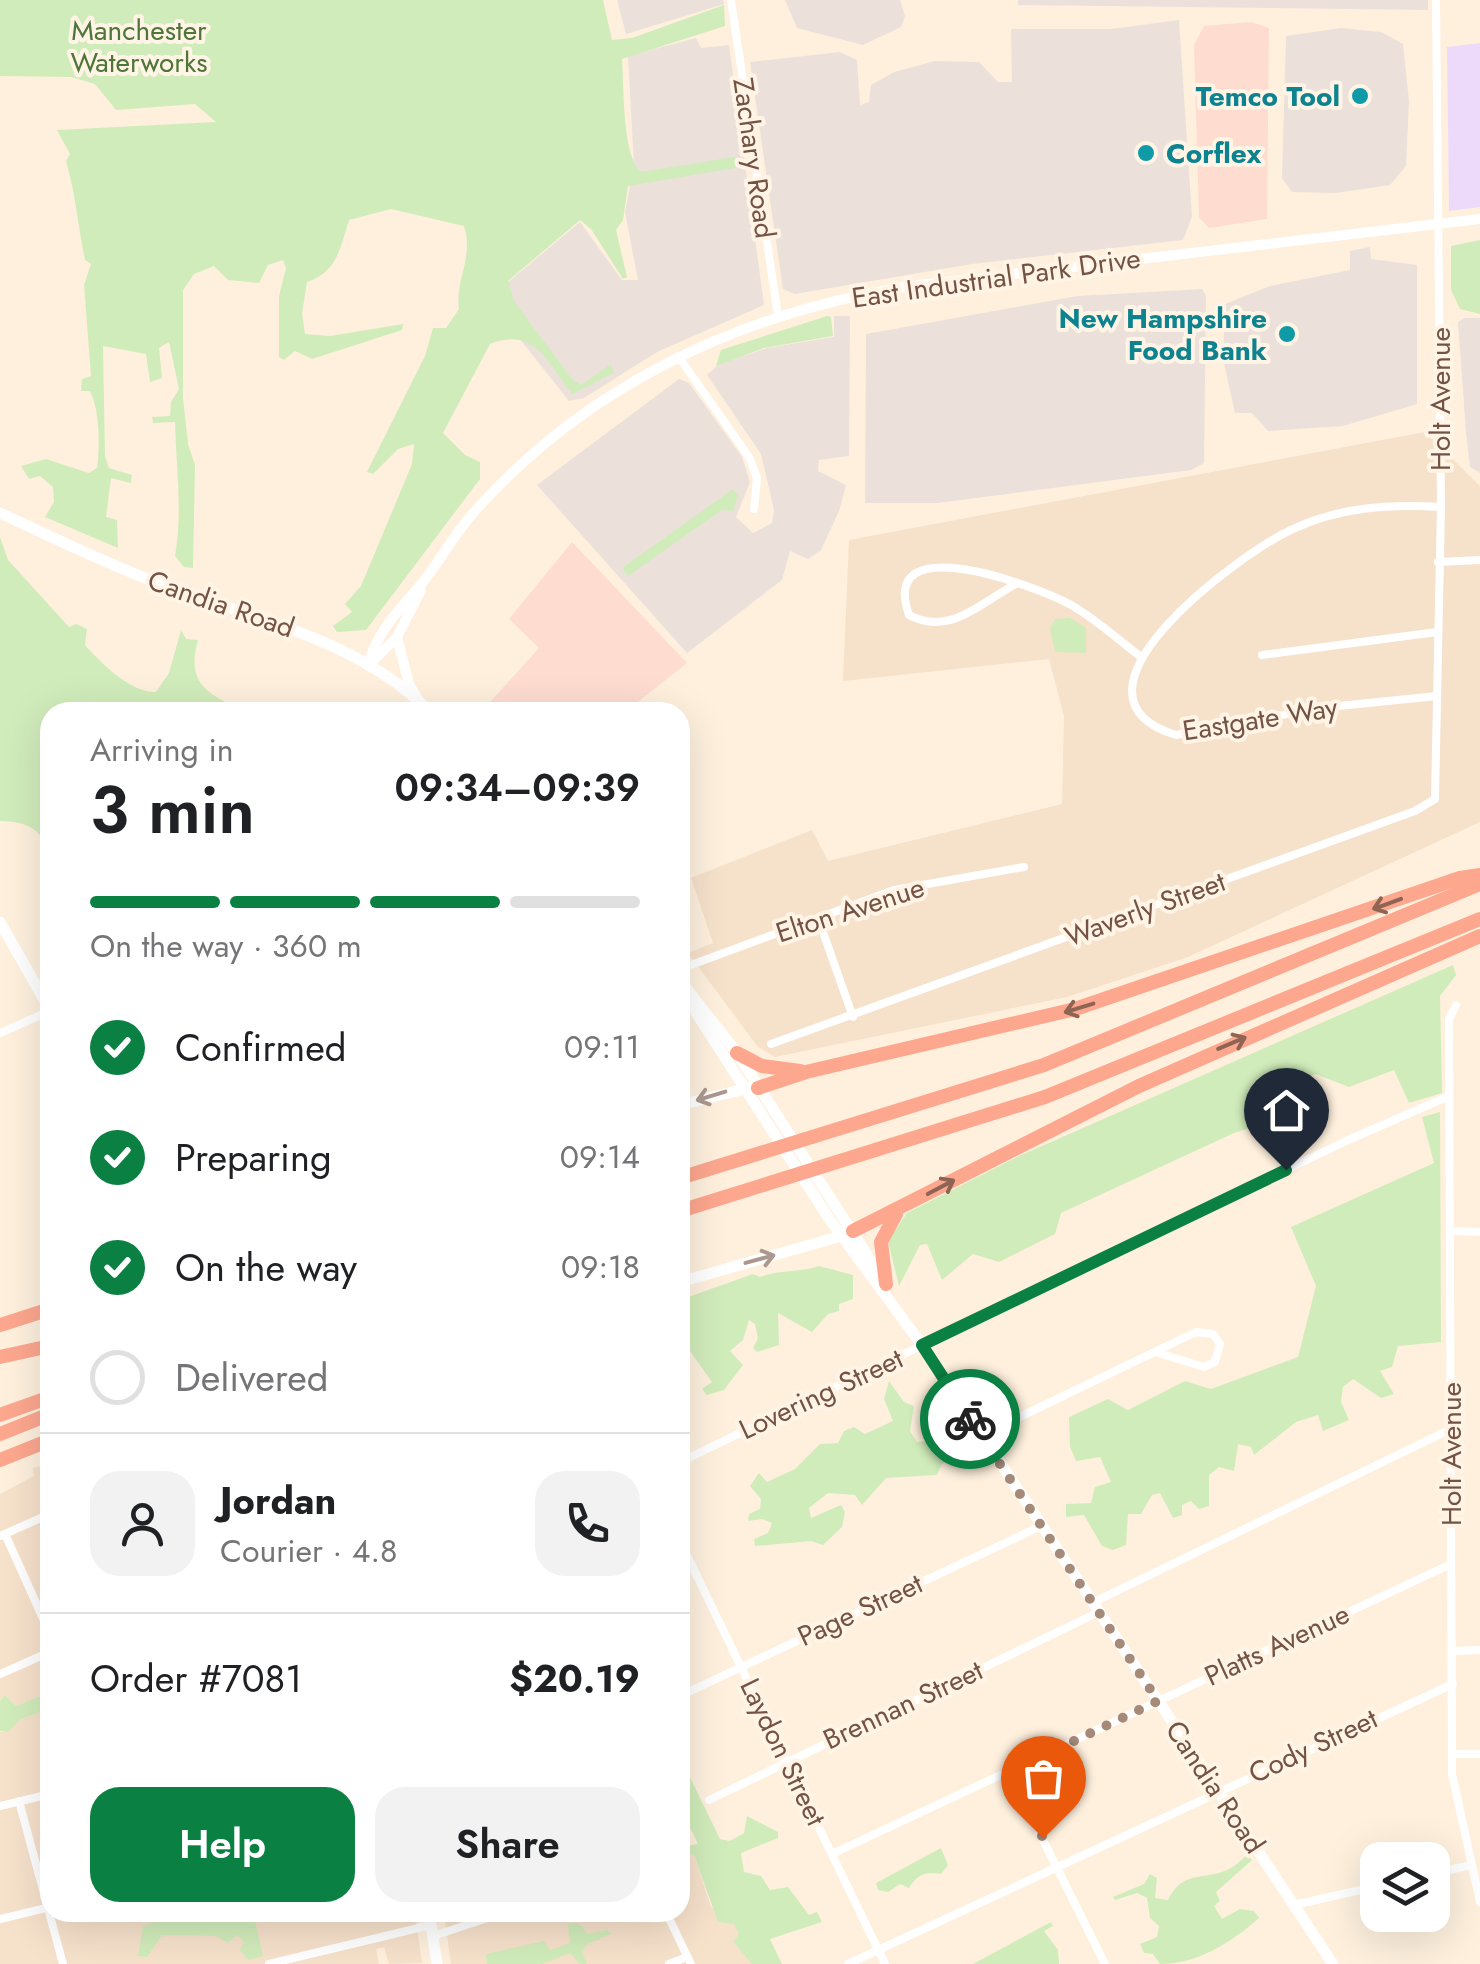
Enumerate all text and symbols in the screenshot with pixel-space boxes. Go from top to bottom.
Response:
park label: Manchester Waterworks [70,10,208,83]
street label: Zachary Road [722,75,786,241]
place label: Temco Tool [1196,76,1340,117]
marker: Temco Tool [1349,85,1371,107]
place label: Corflex [1166,133,1261,174]
marker: Corflex [1135,142,1157,164]
street label: East Industrial Park Drive [849,237,1143,319]
place label: New Hampshire Food Bank [1059,298,1267,371]
marker: New Hampshire Food Bank [1276,323,1298,345]
street label: Holt Avenue [1420,327,1461,471]
street label: Candia Road [142,560,300,648]
street label: Eastgate Way [1180,686,1341,751]
text: Arriving in [90,727,234,773]
text: 09:34–09:39 [394,760,640,815]
text: 3 min [90,763,255,857]
street label: Waverly Street [1059,861,1231,957]
street label: Elton Avenue [770,867,930,953]
one-way arrow [1372,896,1404,914]
text: On the way · 360 m [90,923,362,969]
one-way arrow [1064,1000,1096,1018]
icon: check [90,1020,145,1075]
text: Confirmed [175,1020,346,1075]
text: 09:11 [564,1024,640,1070]
one-way arrow [1216,1033,1247,1051]
pin [1244,1068,1329,1171]
icon: home [1259,1083,1314,1138]
one-way arrow [696,1088,727,1106]
icon: check [90,1130,145,1185]
text: Preparing [175,1130,332,1185]
text: 09:14 [560,1134,640,1180]
one-way arrow [925,1177,955,1197]
icon: check [90,1240,145,1295]
text: On the way [175,1240,357,1295]
text: 09:18 [561,1244,640,1290]
one-way arrow [744,1249,775,1268]
street label: Lovering Street [732,1338,910,1450]
text: Delivered [175,1350,328,1405]
courier [920,1369,1020,1469]
street label: Holt Avenue [1431,1382,1472,1526]
icon: bike [943,1392,998,1447]
button: person [90,1471,195,1576]
button: phone [535,1471,640,1576]
text: Jordan [220,1473,336,1528]
text: Courier · 4.8 [220,1528,397,1574]
street label: Page Street [791,1563,929,1657]
street label: Platts Avenue [1198,1594,1356,1696]
street label: Brennan Street [816,1650,990,1760]
text: Order #7081 [90,1651,302,1706]
text: $20.19 [509,1651,640,1706]
street label: Laydon Street [730,1671,836,1833]
street label: Cody Street [1242,1698,1384,1794]
street label: Candia Road [1155,1712,1275,1862]
pin [1001,1736,1086,1839]
icon: bag [1016,1751,1071,1806]
button: Help [90,1787,355,1902]
button: Share [375,1787,640,1902]
map controls [1360,1842,1450,1932]
button: layers [1360,1842,1450,1932]

